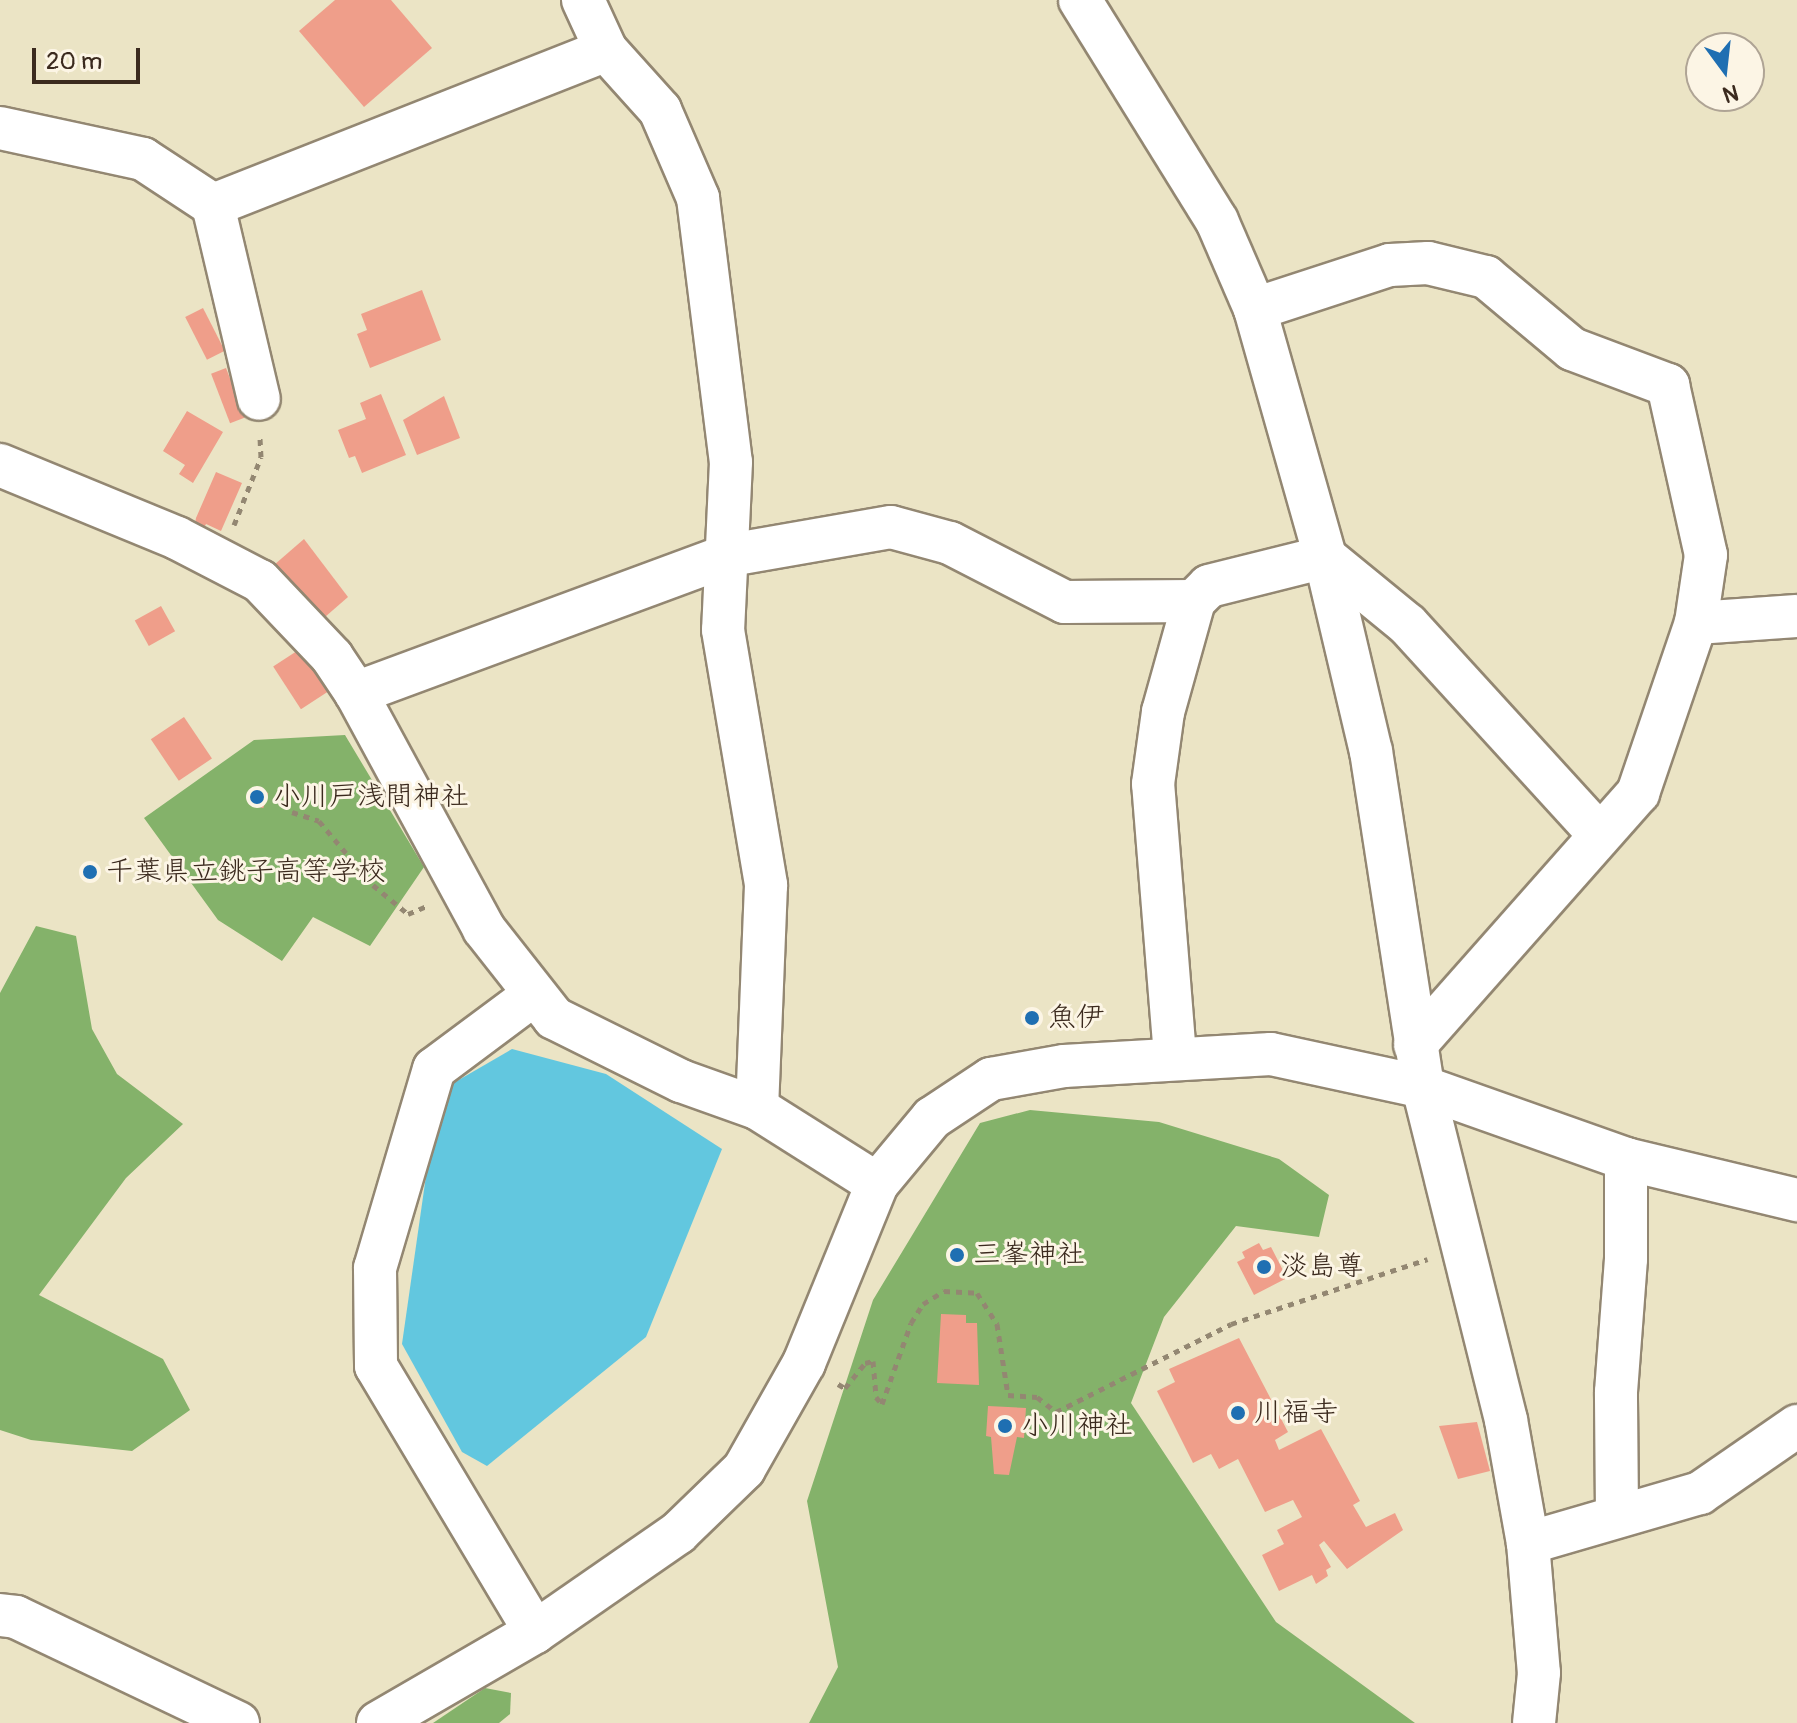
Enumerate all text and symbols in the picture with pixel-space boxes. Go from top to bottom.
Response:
scale bar [36,32,144,82]
north arrow [1685,32,1765,112]
text: 20 m [46,47,102,76]
text: N [1720,78,1742,109]
place label: 小川戸浅間神社 [273,780,469,814]
marker: 小川戸浅間神社 [248,788,266,806]
place label: 千葉県立銚子高等学校 [106,855,386,889]
marker: 千葉県立銚子高等学校 [81,863,99,881]
place label: 魚伊 [1048,1001,1104,1035]
marker: 魚伊 [1023,1009,1041,1027]
place label: 三峯神社 [973,1238,1085,1272]
marker: 三峯神社 [948,1246,966,1264]
place label: 淡島尊 [1280,1250,1364,1284]
marker: 淡島尊 [1255,1258,1273,1276]
place label: 川福寺 [1254,1396,1338,1430]
marker: 川福寺 [1229,1404,1247,1422]
place label: 小川神社 [1021,1409,1133,1443]
marker: 小川神社 [996,1417,1014,1435]

